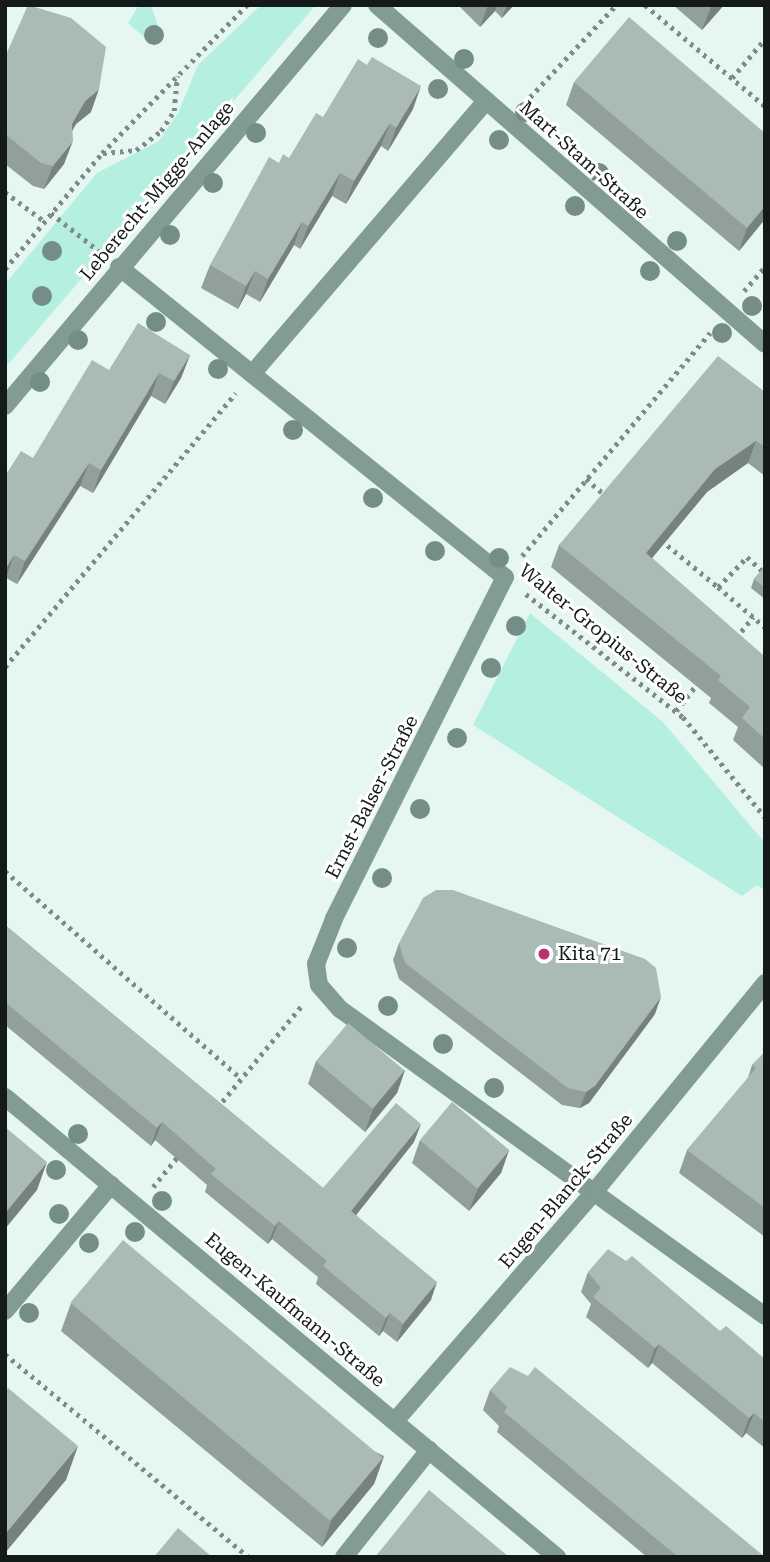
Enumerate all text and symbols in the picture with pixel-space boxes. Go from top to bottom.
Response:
street label: Mart-Stam-Straße [515,96,653,224]
street label: Leberecht-Migge-Anlage [75,97,239,285]
street label: Walter-Gropius-Straße [514,559,692,709]
street label: Ernst-Balser-Straße [321,712,423,882]
place label: Kita 71 [558,943,621,965]
marker: Kita 71 [536,946,552,962]
street label: Eugen-Blanck-Straße [494,1109,638,1273]
street label: Eugen-Kaufmann-Straße [200,1228,390,1392]

